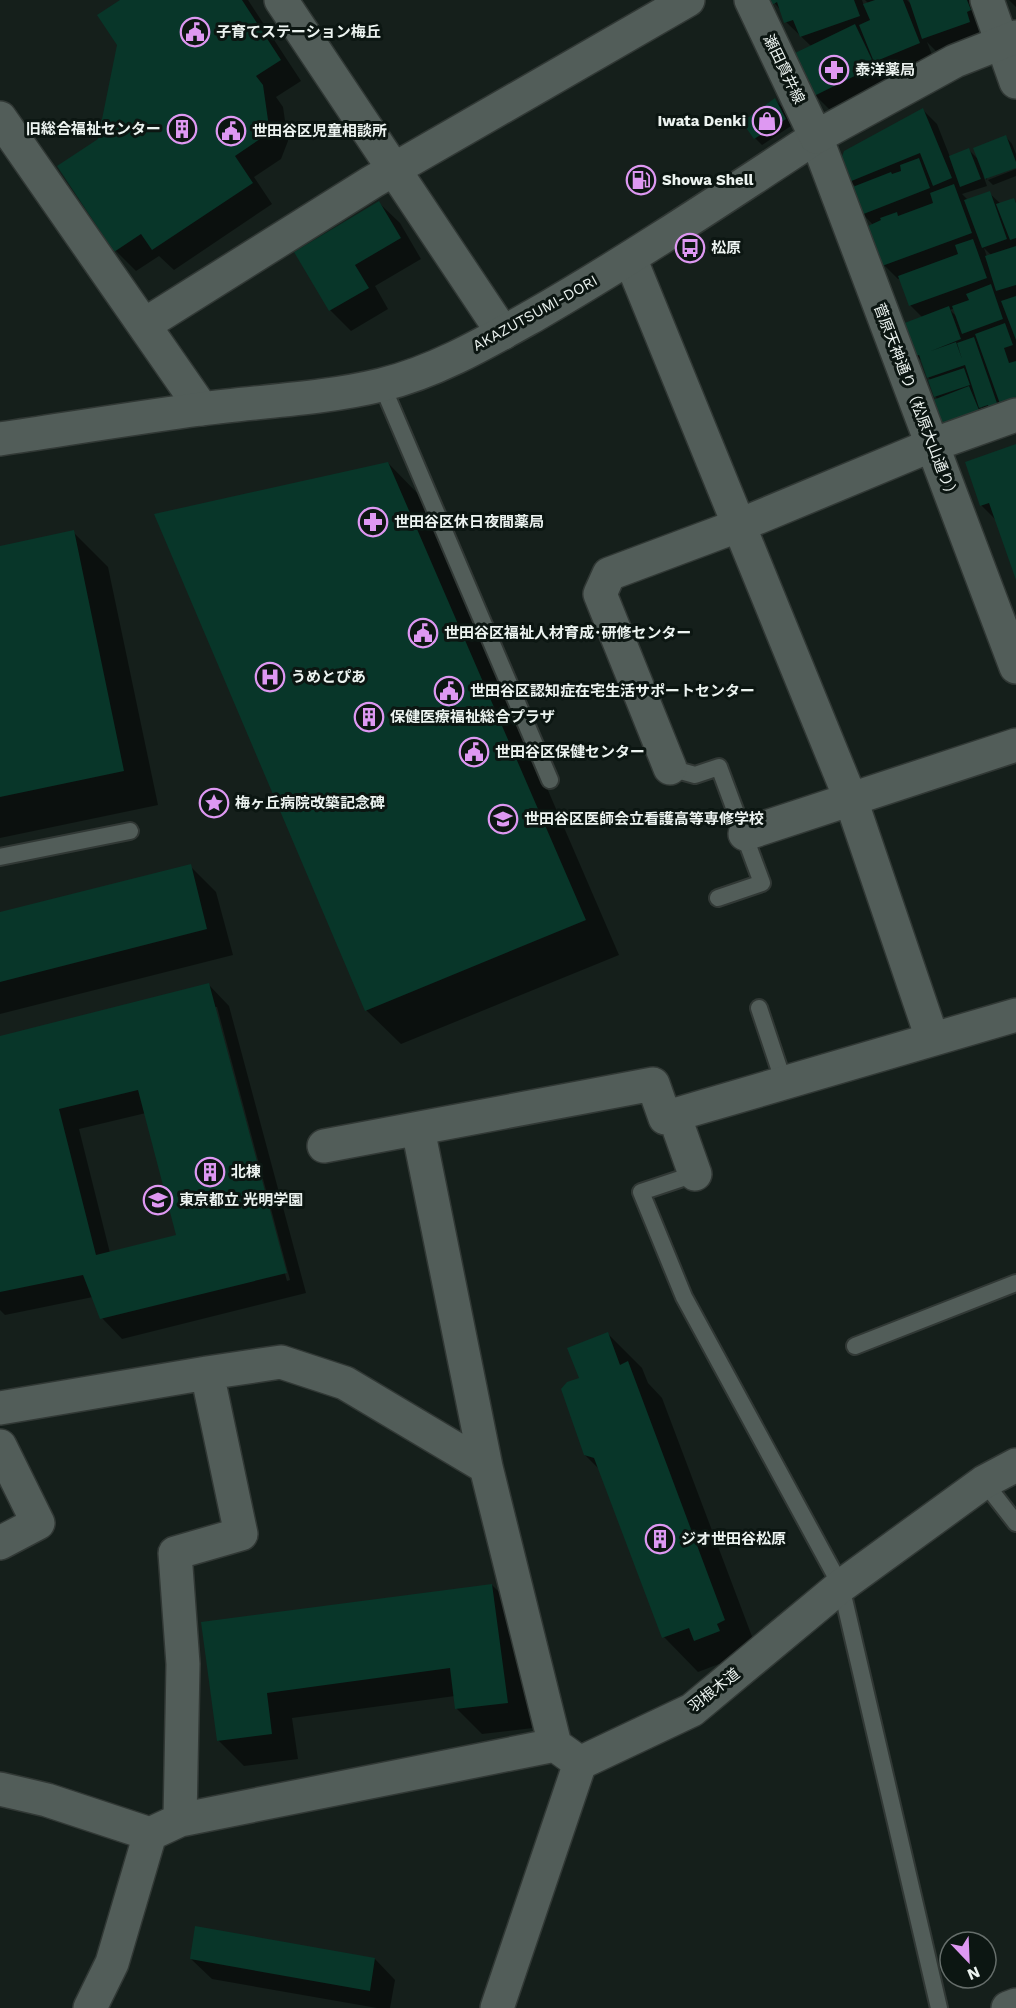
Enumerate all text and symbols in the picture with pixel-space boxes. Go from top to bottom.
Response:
public building icon: 子育てステーション梅丘 [179,16,211,48]
place label: 子育てステーション梅丘 [216,23,381,41]
street label: 瀬田貫井線 [759,31,809,107]
pharmacy icon: 泰洋薬局 [818,54,850,86]
place label: 泰洋薬局 [855,61,915,79]
shop icon: Iwata Denki [751,105,783,137]
place label: Iwata Denki [657,112,746,130]
building icon: 旧総合福祉センター [166,113,198,145]
public building icon: 世田谷区児童相談所 [215,115,247,147]
place label: 旧総合福祉センター [26,120,161,138]
place label: 世田谷区児童相談所 [252,122,387,140]
fuel station icon: Showa Shell [625,164,657,196]
place label: Showa Shell [662,171,754,189]
bus stop icon: 松原 [674,232,706,264]
place label: 松原 [711,239,741,257]
street label: AKAZUTSUMI-DORI [469,271,601,355]
street label: 菅原天神通り（松原大山通り） [870,301,962,503]
pharmacy icon: 世田谷区休日夜間薬局 [357,506,389,538]
place label: 世田谷区休日夜間薬局 [394,513,544,531]
public building icon: 世田谷区福祉人材育成･研修センター [407,617,439,649]
place label: 世田谷区福祉人材育成･研修センター [444,624,692,642]
hospital icon: うめとぴあ [254,661,286,693]
place label: うめとぴあ [291,668,366,686]
public building icon: 世田谷区認知症在宅生活サポートセンター [433,675,465,707]
place label: 世田谷区認知症在宅生活サポートセンター [470,682,755,700]
building icon: 保健医療福祉総合プラザ [353,701,385,733]
place label: 保健医療福祉総合プラザ [390,708,555,726]
public building icon: 世田谷区保健センター [458,736,490,768]
place label: 世田谷区保健センター [495,743,645,761]
place icon: 梅ヶ丘病院改築記念碑 [198,787,230,819]
place label: 梅ヶ丘病院改築記念碑 [235,794,385,812]
school or university icon: 世田谷区医師会立看護高等専修学校 [487,803,519,835]
place label: 世田谷区医師会立看護高等専修学校 [524,810,764,828]
building icon: 北棟 [194,1156,226,1188]
place label: 北棟 [231,1163,261,1181]
school or university icon: 東京都立 光明学園 [142,1184,174,1216]
place label: 東京都立 光明学園 [179,1191,303,1209]
building icon: ジオ世田谷松原 [644,1523,676,1555]
place label: ジオ世田谷松原 [681,1530,786,1548]
street label: 羽根木道 [685,1664,743,1716]
north arrow [938,1930,998,1990]
text: N [964,1962,983,1984]

